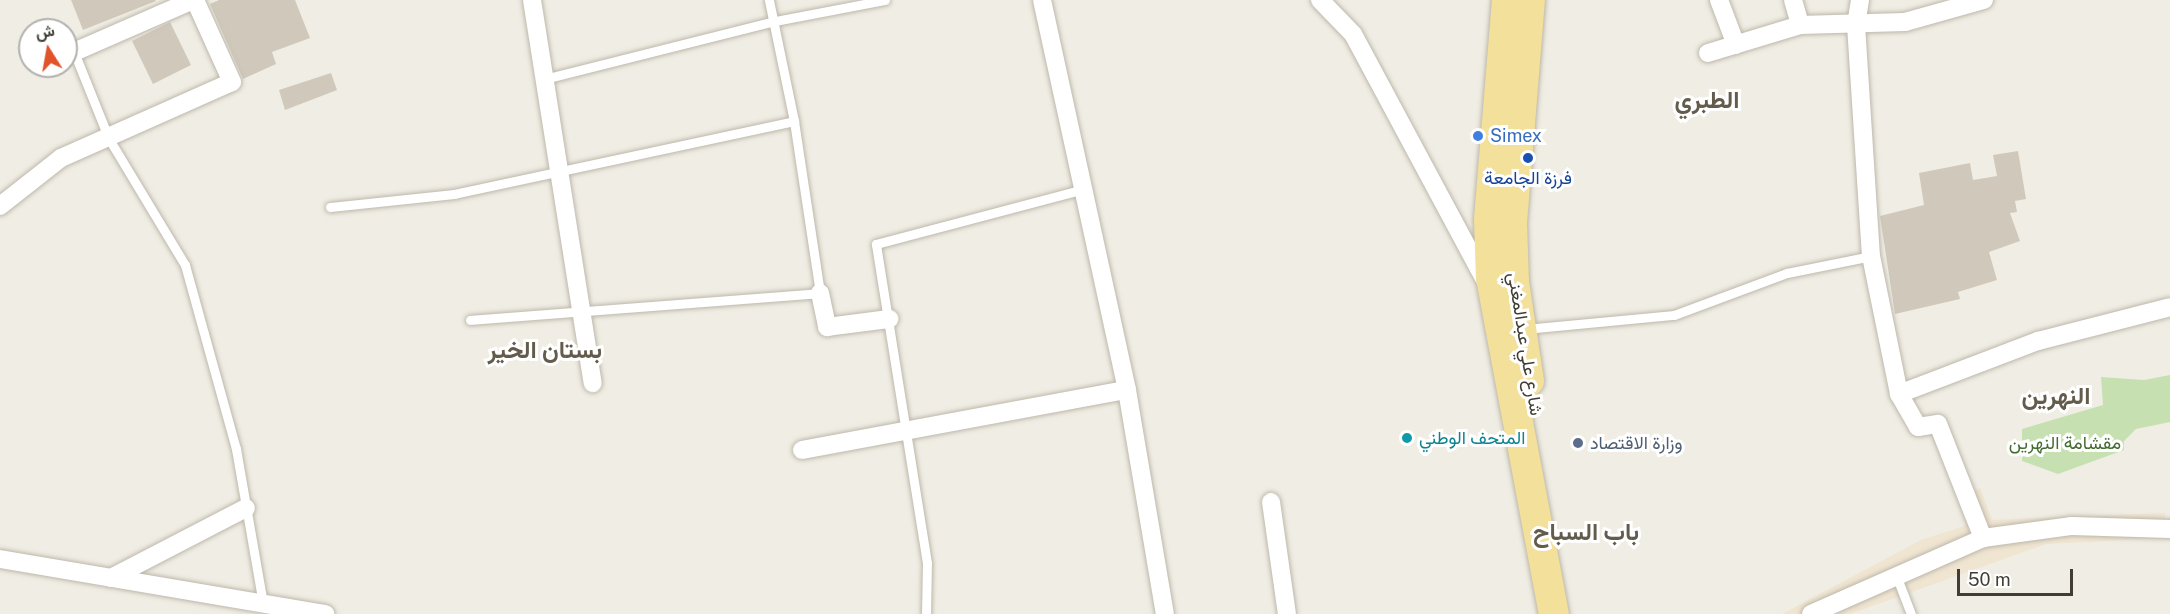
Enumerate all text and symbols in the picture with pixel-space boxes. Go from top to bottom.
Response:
north arrow [18,18,78,78]
text: ش [34,21,56,43]
district label: الطبري [1675,86,1739,114]
place label: Simex [1490,125,1542,147]
marker: Simex [1471,129,1485,143]
marker: فرزة الجامعة [1521,151,1535,165]
place label: فرزة الجامعة [1484,167,1572,189]
street label: شارع علي عبدالمغني [1503,271,1547,417]
district label: بستان الخير [488,336,602,364]
district label: النهرين [2021,382,2091,410]
place label: المتحف الوطني [1419,427,1525,449]
marker: المتحف الوطني [1400,431,1414,445]
place label: وزارة الاقتصاد [1590,432,1683,454]
park label: مقشامة النهرين [2009,432,2121,454]
marker: وزارة الاقتصاد [1571,436,1585,450]
district label: باب السباح [1533,518,1639,546]
scale bar [1960,557,2076,595]
text: 50 m [1968,569,2011,590]

